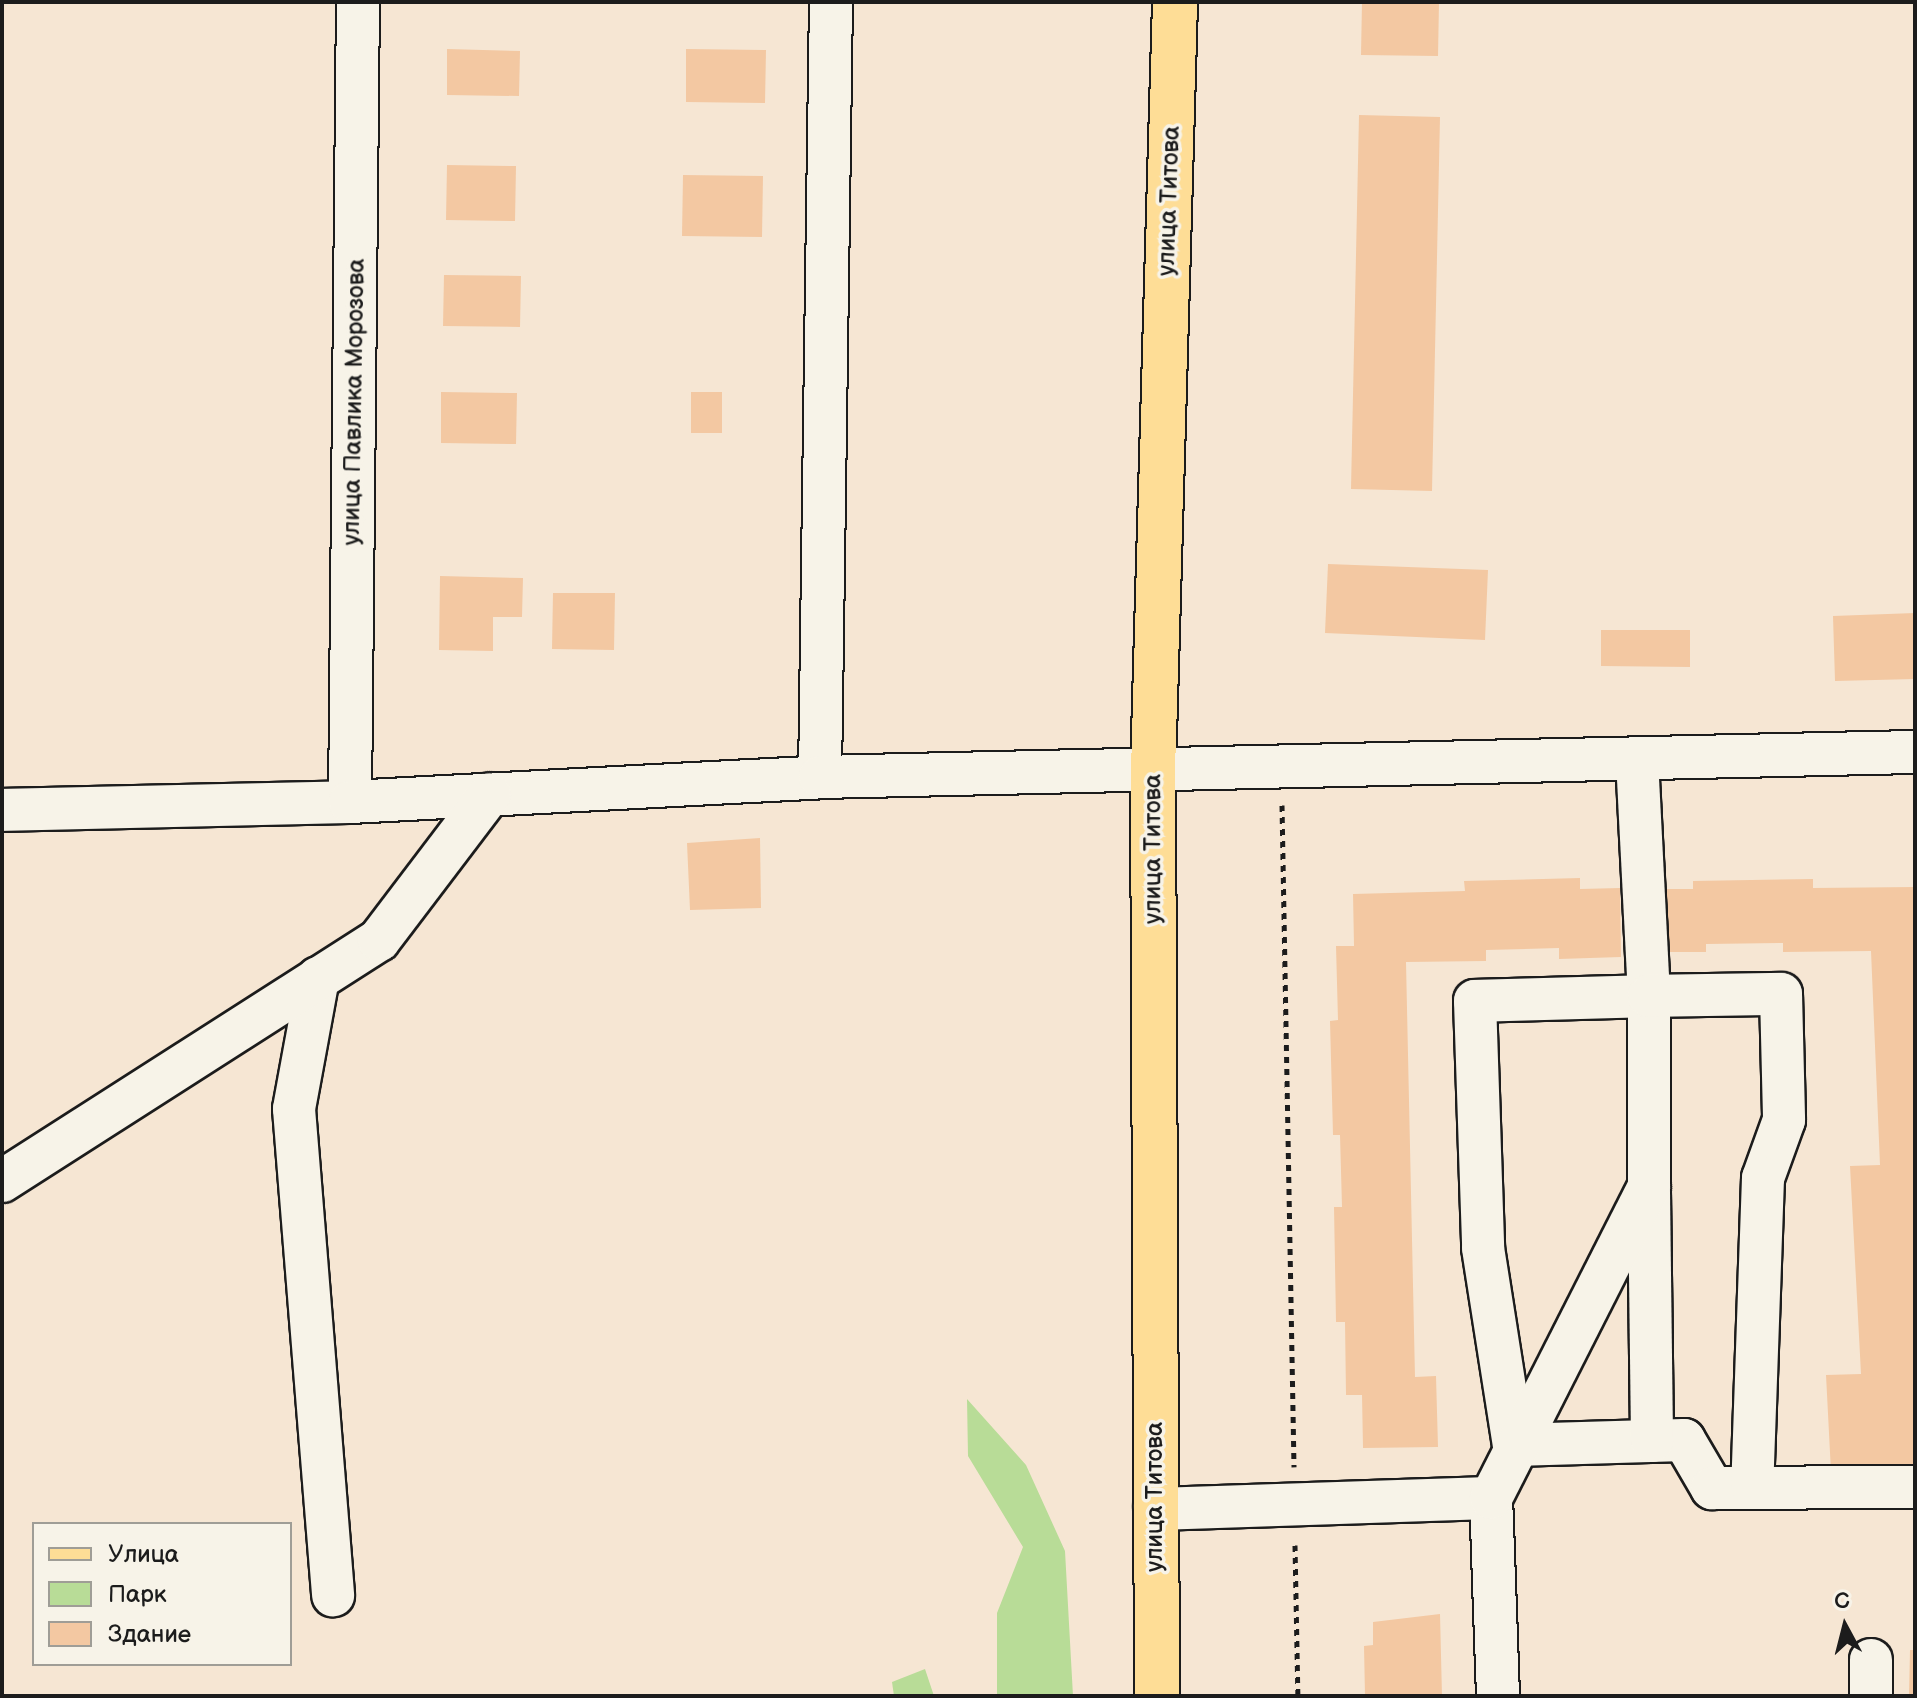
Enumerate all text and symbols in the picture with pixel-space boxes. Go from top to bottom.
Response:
street label: улица Титова [1152,125,1186,277]
street label: улица Павлика Морозова [337,258,371,546]
street label: улица Титова [1139,774,1167,924]
street label: улица Титова [1141,1422,1169,1572]
legend [32,1522,292,1666]
text: Улица [108,1540,179,1569]
text: Парк [108,1580,166,1609]
north arrow [1805,1586,1885,1666]
text: С [1833,1587,1851,1616]
text: Здание [108,1620,191,1649]

